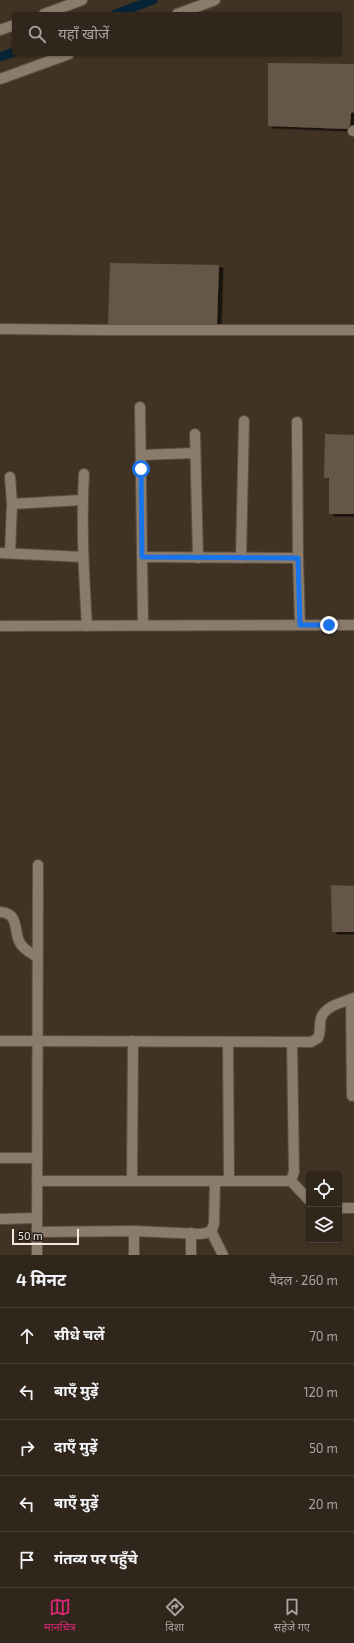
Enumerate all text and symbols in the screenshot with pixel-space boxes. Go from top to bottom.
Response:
search box [12,12,342,56]
icon: search [26,23,48,45]
text: यहाँ खोजें [58,24,109,42]
route start [132,460,150,478]
route end [320,616,338,634]
map controls [306,1171,342,1243]
button: locate [306,1171,342,1207]
button: layers [306,1207,342,1243]
scale bar [12,1227,79,1246]
text: 50 m [18,1229,43,1242]
text: 4 मिनट [16,1269,66,1289]
text: पैदल · 260 m [269,1272,338,1288]
icon: ahead [16,1325,38,1347]
text: सीधे चलें [54,1325,105,1343]
text: 70 m [309,1328,338,1344]
icon: left [16,1381,38,1403]
text: बाएँ मुड़ें [54,1381,98,1399]
text: 120 m [303,1384,338,1400]
icon: right [16,1437,38,1459]
text: दाएँ मुड़ें [54,1437,98,1455]
text: 50 m [309,1440,338,1456]
icon: left [16,1493,38,1515]
text: बाएँ मुड़ें [54,1493,98,1511]
text: 20 m [309,1496,338,1512]
icon: arrive [16,1549,38,1571]
text: गंतव्य पर पहुँचे [54,1549,138,1567]
tab: मानचित्र [44,1596,76,1635]
tab: दिशा [164,1596,186,1635]
tab: सहेजे गए [274,1596,310,1635]

